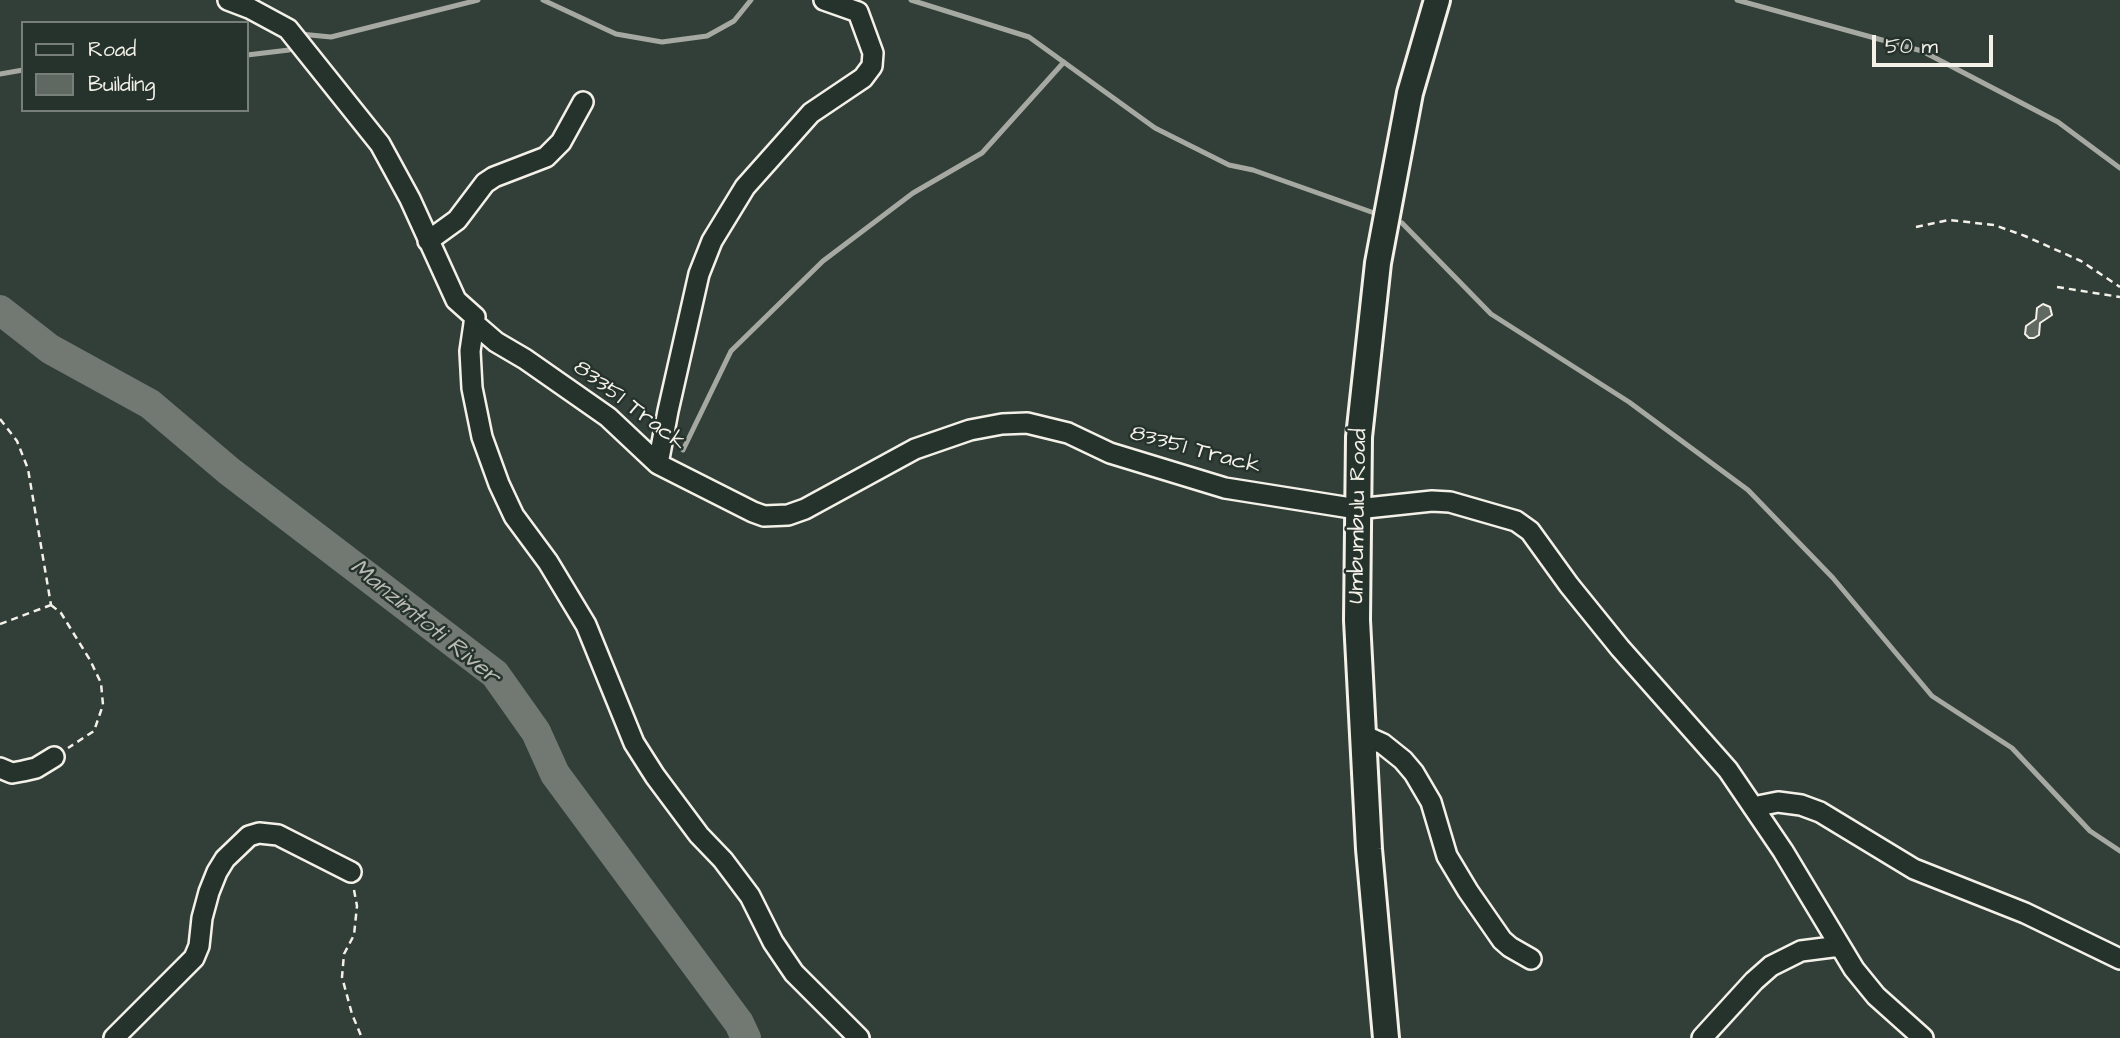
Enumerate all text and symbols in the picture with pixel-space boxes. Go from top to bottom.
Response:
legend [21,21,248,112]
scale bar [1875,21,1996,65]
text: 50 m [1885,32,1938,61]
text: Road [88,35,136,64]
text: Building [88,70,155,99]
street label: 83351 Track [567,355,691,457]
street label: 83351 Track [1127,420,1263,482]
street label: Umbumbulu Road [1344,428,1374,604]
water label: Manzimtoti River [344,554,504,692]

